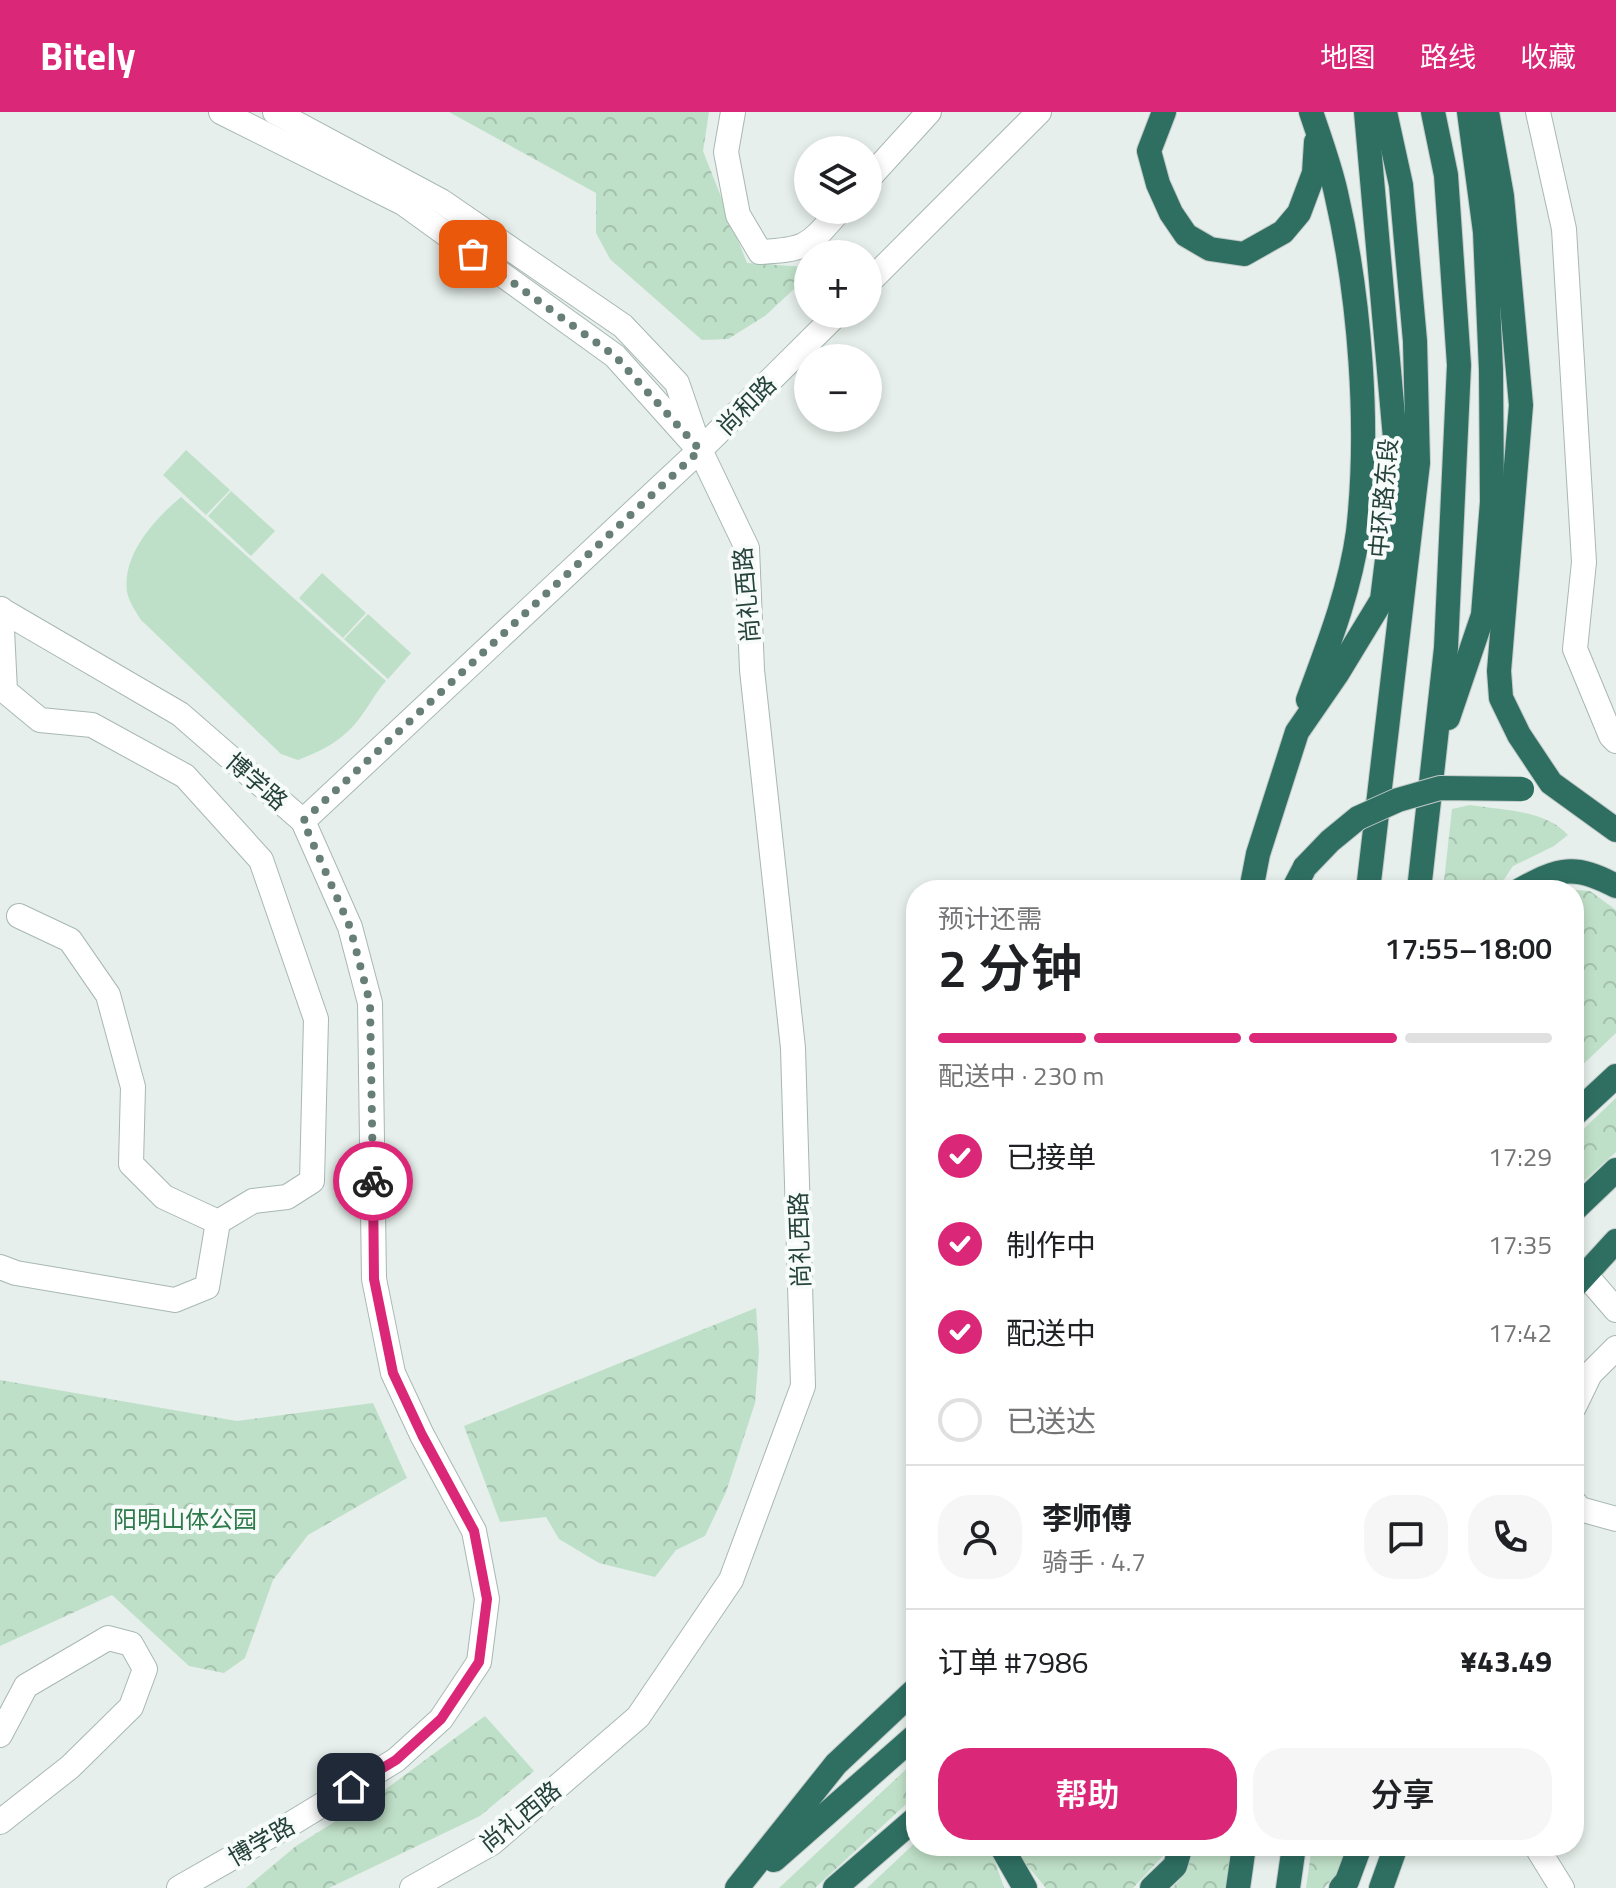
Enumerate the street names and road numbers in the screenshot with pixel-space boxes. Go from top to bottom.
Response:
street label: 尚和路 [708,367,784,443]
street label: 中环路东段 [1360,437,1406,559]
street label: 尚礼西路 [724,546,768,644]
street label: 博学路 [218,744,296,818]
street label: 尚礼西路 [779,1191,819,1289]
street label: 尚礼西路 [471,1772,569,1860]
street label: 博学路 [221,1807,301,1875]

